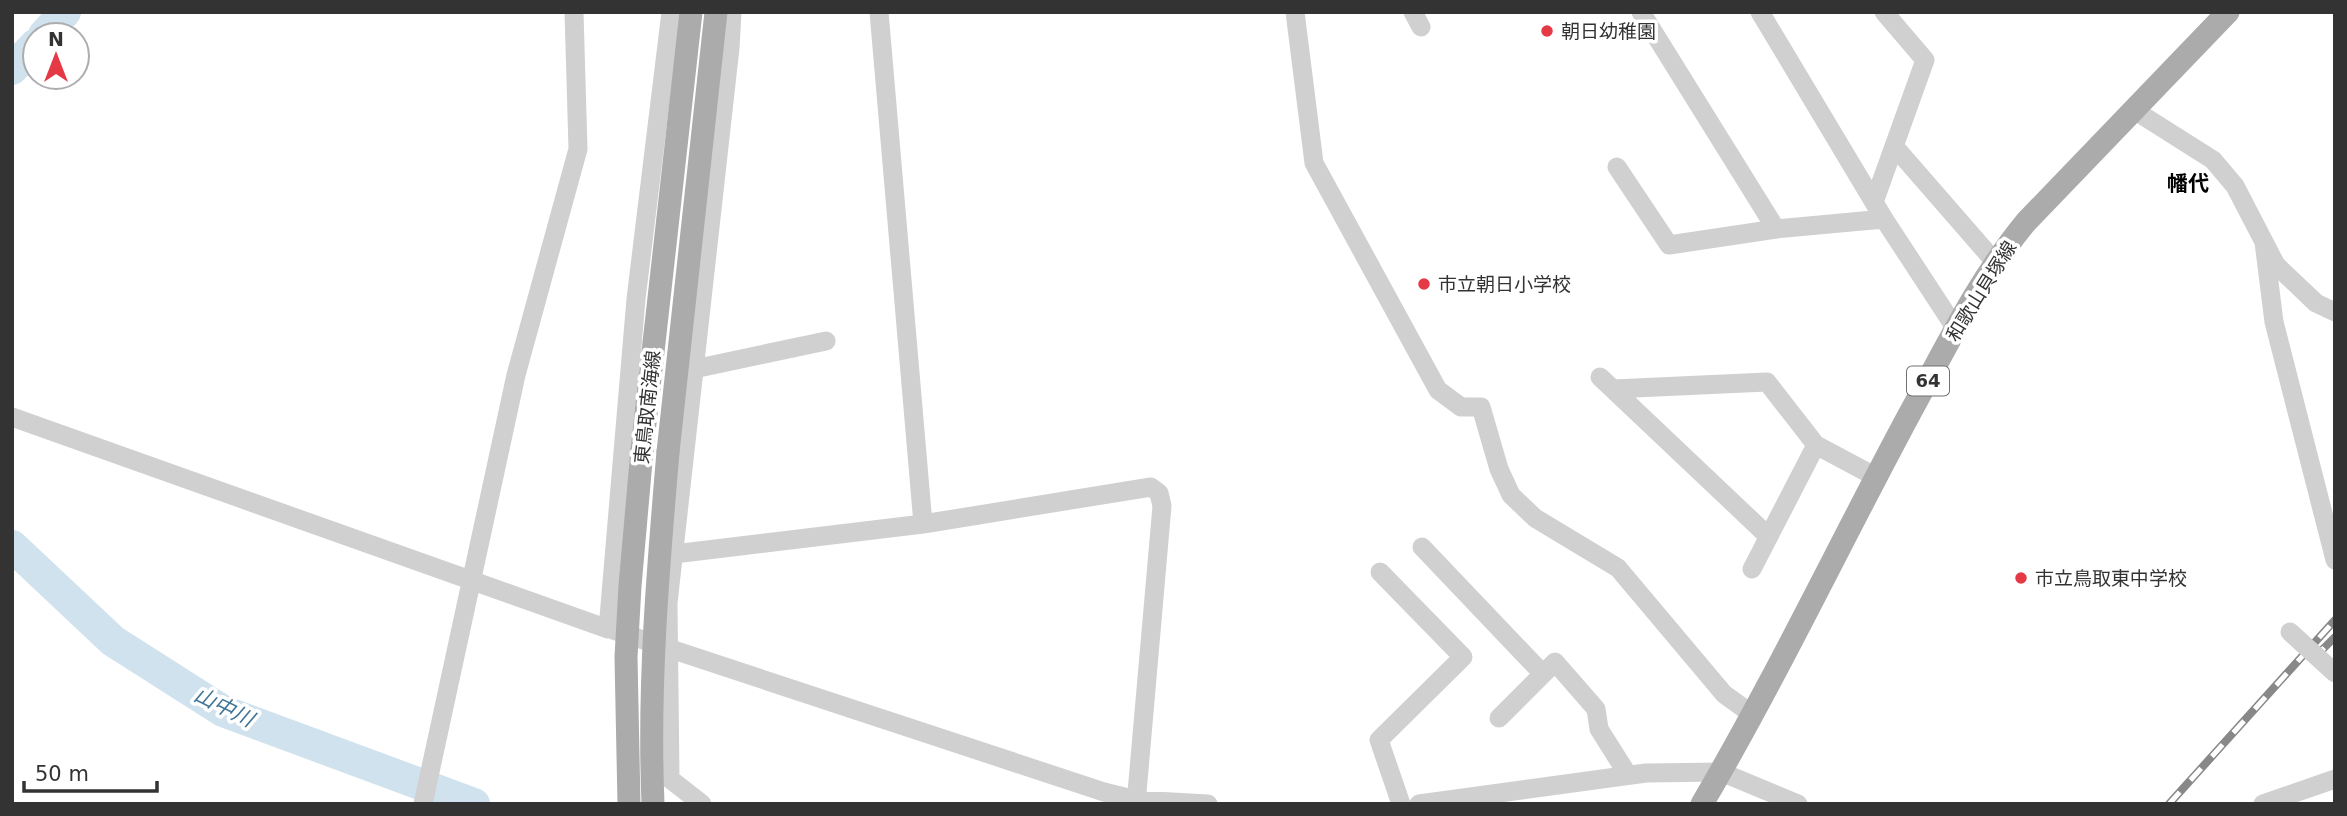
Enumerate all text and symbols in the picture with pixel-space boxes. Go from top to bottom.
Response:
place label: 朝日幼稚園 [1561,20,1656,42]
north arrow [21,21,91,91]
marker: 朝日幼稚園 [1539,23,1555,39]
text: N [48,28,64,50]
district label: 幡代 [2167,172,2209,196]
street label: 和歌山貝塚線 [1941,237,2021,345]
place label: 市立朝日小学校 [1438,273,1571,295]
marker: 市立朝日小学校 [1416,276,1432,292]
street label: 東鳥取南海線 [630,349,664,465]
road number: 64 [1907,366,1949,396]
place label: 市立鳥取東中学校 [2035,567,2187,589]
marker: 市立鳥取東中学校 [2013,570,2029,586]
water label: 山中川 [190,682,259,732]
scale bar [24,750,158,794]
text: 50 m [35,762,89,786]

